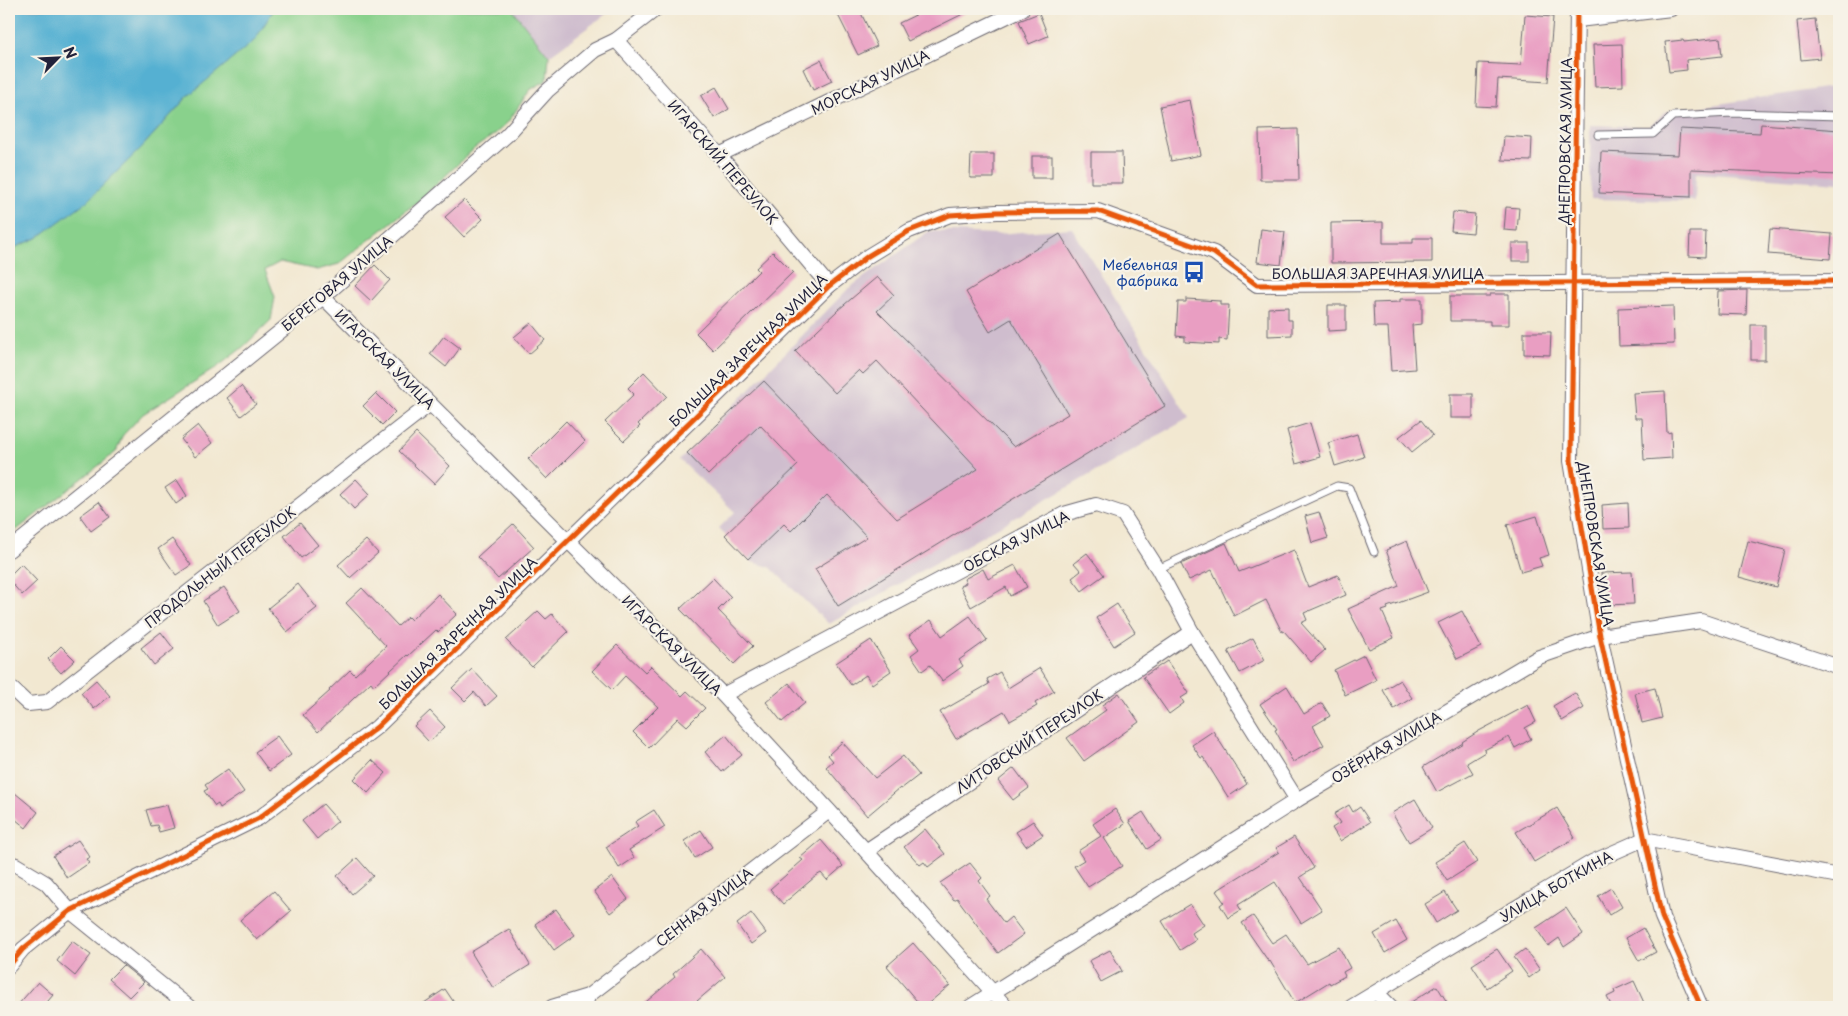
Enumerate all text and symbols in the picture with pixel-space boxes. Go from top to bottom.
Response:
north arrow [32,32,82,82]
text: N [58,43,82,62]
street label: МОРСКАЯ УЛИЦА [807,44,933,120]
street label: ДНЕПРОВСКАЯ УЛИЦА [1553,57,1577,226]
street label: ИГАРСКИЙ ПЕРЕУЛОК [663,95,783,229]
street label: БЕРЕГОВАЯ УЛИЦА [277,230,397,336]
place label: Мебельная фабрика [1102,254,1178,291]
bus stop icon: Мебельная фабрика [1181,259,1207,285]
street label: БОЛЬШАЯ ЗАРЕЧНАЯ УЛИЦА [1272,263,1485,284]
street label: БОЛЬШАЯ ЗАРЕЧНАЯ УЛИЦА [664,268,832,431]
street label: ИГАРСКАЯ УЛИЦА [330,304,440,414]
street label: ДНЕПРОВСКАЯ УЛИЦА [1572,459,1619,628]
street label: ПРОДОЛЬНЫЙ ПЕРЕУЛОК [140,501,300,633]
street label: ОБСКАЯ УЛИЦА [959,505,1073,577]
street label: БОЛЬШАЯ ЗАРЕЧНАЯ УЛИЦА [374,551,542,714]
street label: ИГАРСКАЯ УЛИЦА [617,590,727,700]
street label: ЛИТОВСКИЙ ПЕРЕУЛОК [951,684,1107,798]
street label: ОЗЁРНАЯ УЛИЦА [1327,706,1445,788]
street label: УЛИЦА БОТКИНА [1496,845,1616,927]
street label: СЕННАЯ УЛИЦА [651,862,757,952]

